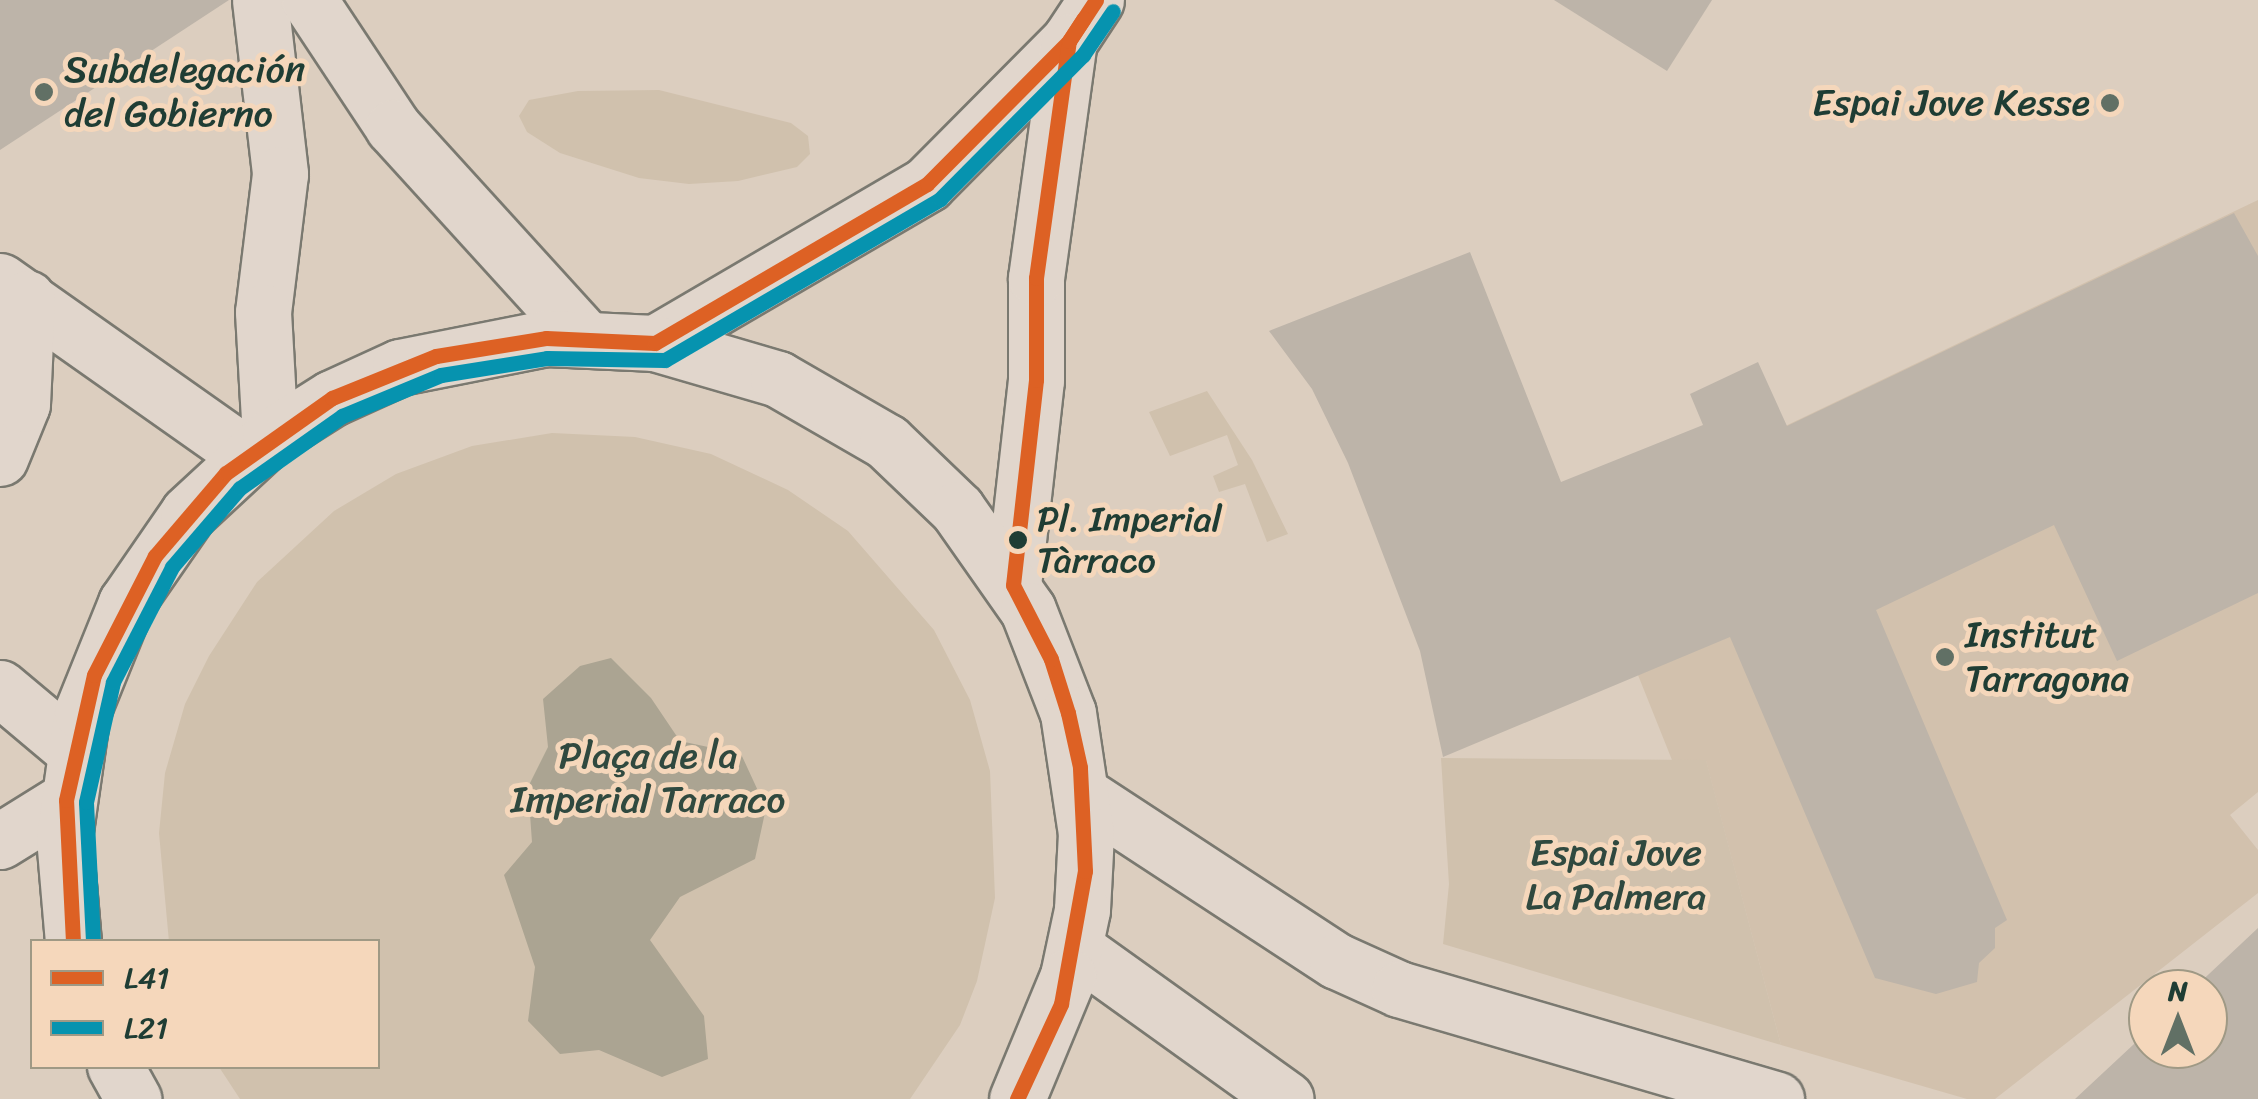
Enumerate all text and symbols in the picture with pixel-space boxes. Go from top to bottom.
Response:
place label: Subdelegación del Gobierno [64,47,305,136]
place label: Espai Jove Kesse [1811,80,2090,126]
marker: Subdelegación del Gobierno [33,81,55,103]
marker: Espai Jove Kesse [2099,92,2121,114]
place label: Pl. Imperial Tàrraco [1037,497,1222,582]
marker: Pl. Imperial Tàrraco [1008,530,1028,550]
place label: Institut Tarragona [1965,612,2130,702]
marker: Institut Tarragona [1934,646,1956,668]
park label: Plaça de la Imperial Tarraco [511,733,785,822]
park label: Espai Jove La Palmera [1525,830,1707,919]
legend [30,939,380,1069]
text: L41 [124,951,169,1005]
text: N [2168,966,2188,1015]
north arrow [2128,969,2228,1069]
text: L21 [124,1001,168,1055]

